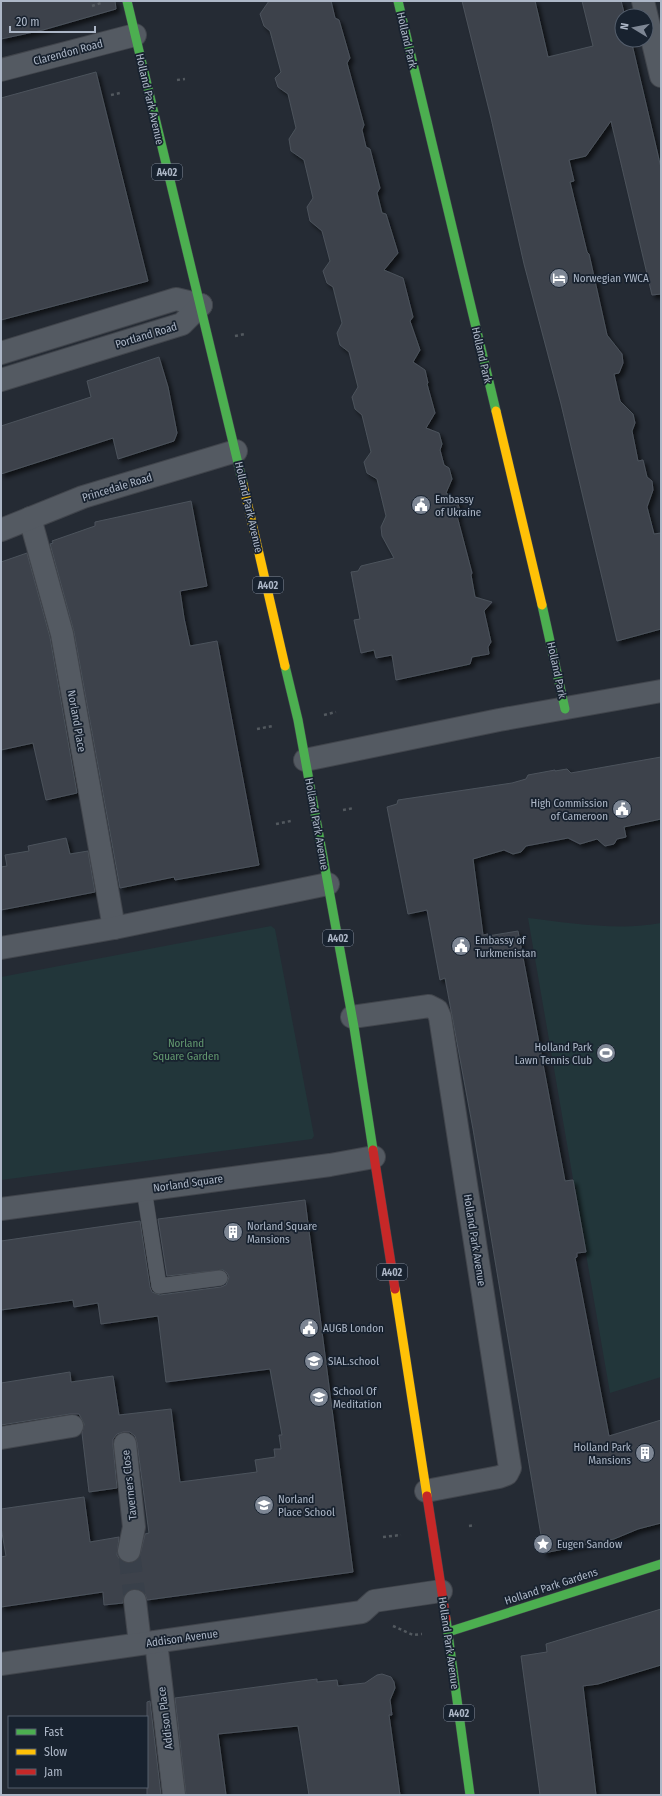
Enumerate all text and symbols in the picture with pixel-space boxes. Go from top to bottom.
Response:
scale bar [10,8,95,34]
north arrow [614,8,654,48]
street label: Holland Park [394,11,419,70]
text: 20 m [16,15,40,29]
text: N [618,22,632,31]
street label: Clarendon Road [32,37,104,68]
street label: Holland Park Avenue [133,52,166,146]
road number: A402 [152,164,182,180]
hotel icon: Norwegian YWCA [548,267,570,289]
place label: Norwegian YWCA [573,272,649,285]
street label: Portland Road [114,320,179,351]
street label: Holland Park [469,326,494,385]
street label: Holland Park Avenue [232,460,265,554]
street label: Princedale Road [80,471,154,504]
place label: Embassy of Ukraine [435,493,481,519]
public building icon: Embassy of Ukraine [410,494,432,516]
road number: A402 [253,577,283,593]
street label: Holland Park [544,641,569,700]
street label: Norland Place [65,689,88,753]
street label: Holland Park Avenue [302,777,331,871]
place label: High Commission of Cameroon [531,797,608,823]
public building icon: High Commission of Cameroon [611,798,633,820]
road number: A402 [323,930,353,946]
place label: Embassy of Turkmenistan [475,934,536,960]
public building icon: Embassy of Turkmenistan [450,935,472,957]
park label: Norland Square Garden [153,1037,219,1063]
place label: Holland Park Lawn Tennis Club [515,1041,593,1067]
sports icon: Holland Park Lawn Tennis Club [595,1042,617,1064]
street label: Norland Square [152,1172,224,1195]
street label: Holland Park Avenue [461,1193,488,1287]
place label: Norland Square Mansions [247,1220,317,1246]
building icon: Norland Square Mansions [222,1221,244,1243]
road number: A402 [377,1264,407,1280]
public building icon: AUGB London [298,1317,320,1339]
place label: AUGB London [323,1322,384,1335]
school or university icon: SIAL.school [303,1350,325,1372]
place label: SIAL.school [328,1355,379,1368]
place label: School Of Meditation [333,1385,382,1411]
school or university icon: School Of Meditation [308,1386,330,1408]
place label: Holland Park Mansions [574,1441,632,1467]
building icon: Holland Park Mansions [634,1442,656,1464]
street label: Taverners Close [119,1449,140,1521]
place label: Norland Place School [278,1493,335,1519]
school or university icon: Norland Place School [253,1494,275,1516]
place icon: Eugen Sandow [532,1533,554,1555]
place label: Eugen Sandow [557,1538,622,1551]
street label: Holland Park Gardens [503,1565,600,1608]
street label: Holland Park Avenue [436,1596,461,1690]
street label: Addison Avenue [145,1627,219,1650]
street label: Addison Place [155,1686,176,1750]
road number: A402 [444,1705,474,1721]
legend [8,1716,148,1788]
text: Fast [44,1725,63,1739]
text: Slow [44,1745,67,1759]
text: Jam [44,1765,62,1779]

